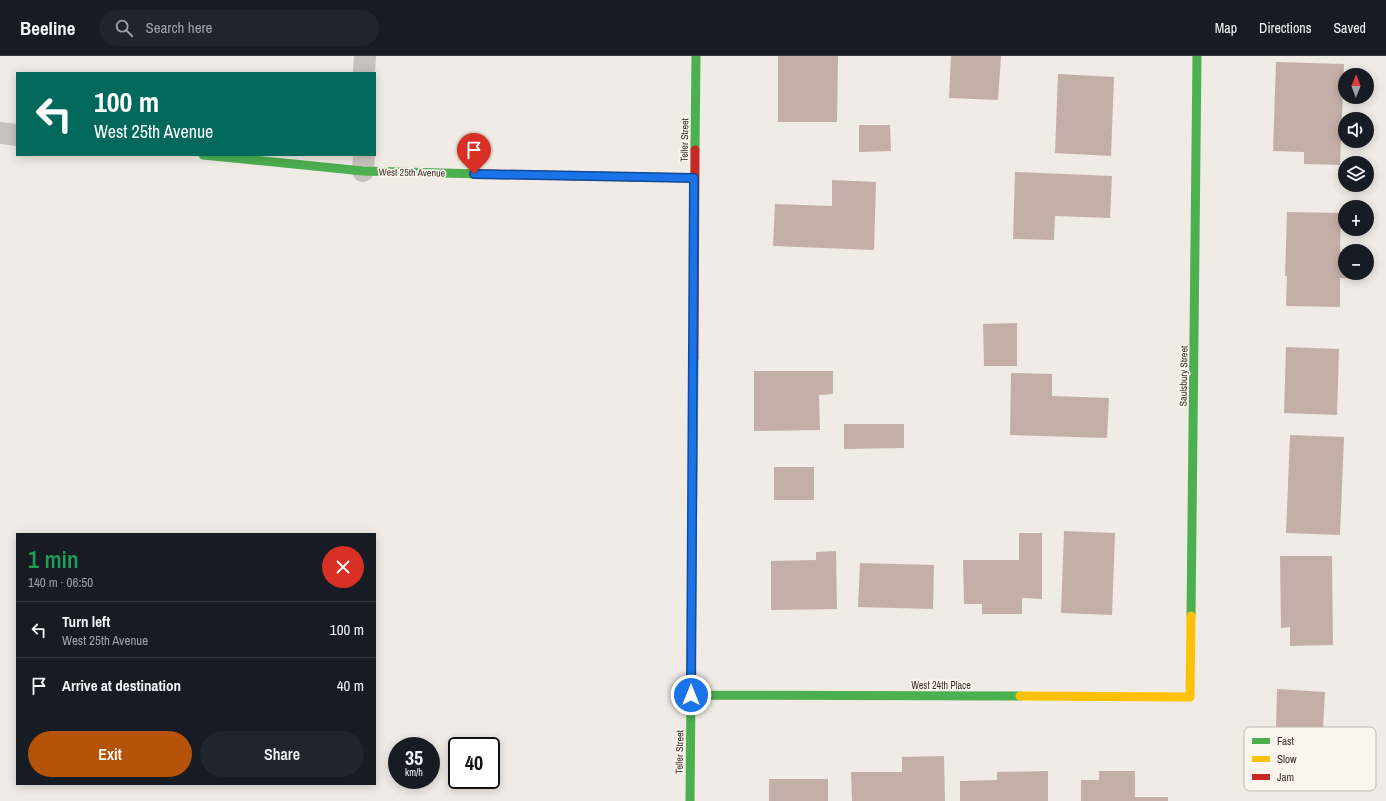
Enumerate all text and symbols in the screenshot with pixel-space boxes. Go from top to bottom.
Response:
search box [99,10,379,46]
text: Beeline [20,15,75,41]
icon: search [113,17,135,39]
text: Search here [145,17,212,38]
text: Map [1215,19,1237,37]
text: Directions [1259,19,1311,37]
text: Saved [1333,19,1366,37]
north arrow [1338,68,1374,104]
map controls [1338,68,1374,280]
text: 100 m [94,83,159,121]
icon: left [28,88,80,140]
button: sound [1338,112,1374,148]
street label: Teller Street [678,117,691,162]
text: West 25th Avenue [94,119,213,144]
pin [457,133,491,174]
icon: arrive [463,139,485,161]
button: layers [1338,156,1374,192]
street label: West 25th Avenue [379,165,446,180]
button: + [1338,200,1374,236]
button: − [1338,244,1374,280]
street label: Saulsbury Street [1176,345,1191,406]
text: 1 min [28,543,79,575]
button: close [322,546,364,588]
text: 140 m · 06:50 [28,574,93,591]
text: Turn left [62,611,110,632]
icon: left [28,619,50,641]
text: 100 m [330,619,364,640]
text: West 25th Avenue [62,632,148,649]
position arrow [670,674,712,716]
icon: arrive [28,675,50,697]
text: Arrive at destination [62,675,181,696]
text: 40 m [337,675,364,696]
street label: West 24th Place [911,679,971,692]
legend [1244,727,1376,791]
street label: Teller Street [673,729,686,774]
button: Exit [28,731,192,777]
button: Share [200,731,364,777]
text: Fast [1277,734,1295,748]
speed limit sign: 40 [448,737,500,789]
text: 35 [405,744,423,771]
text: Slow [1277,752,1297,766]
text: km/h [405,766,423,779]
text: Jam [1277,770,1294,784]

